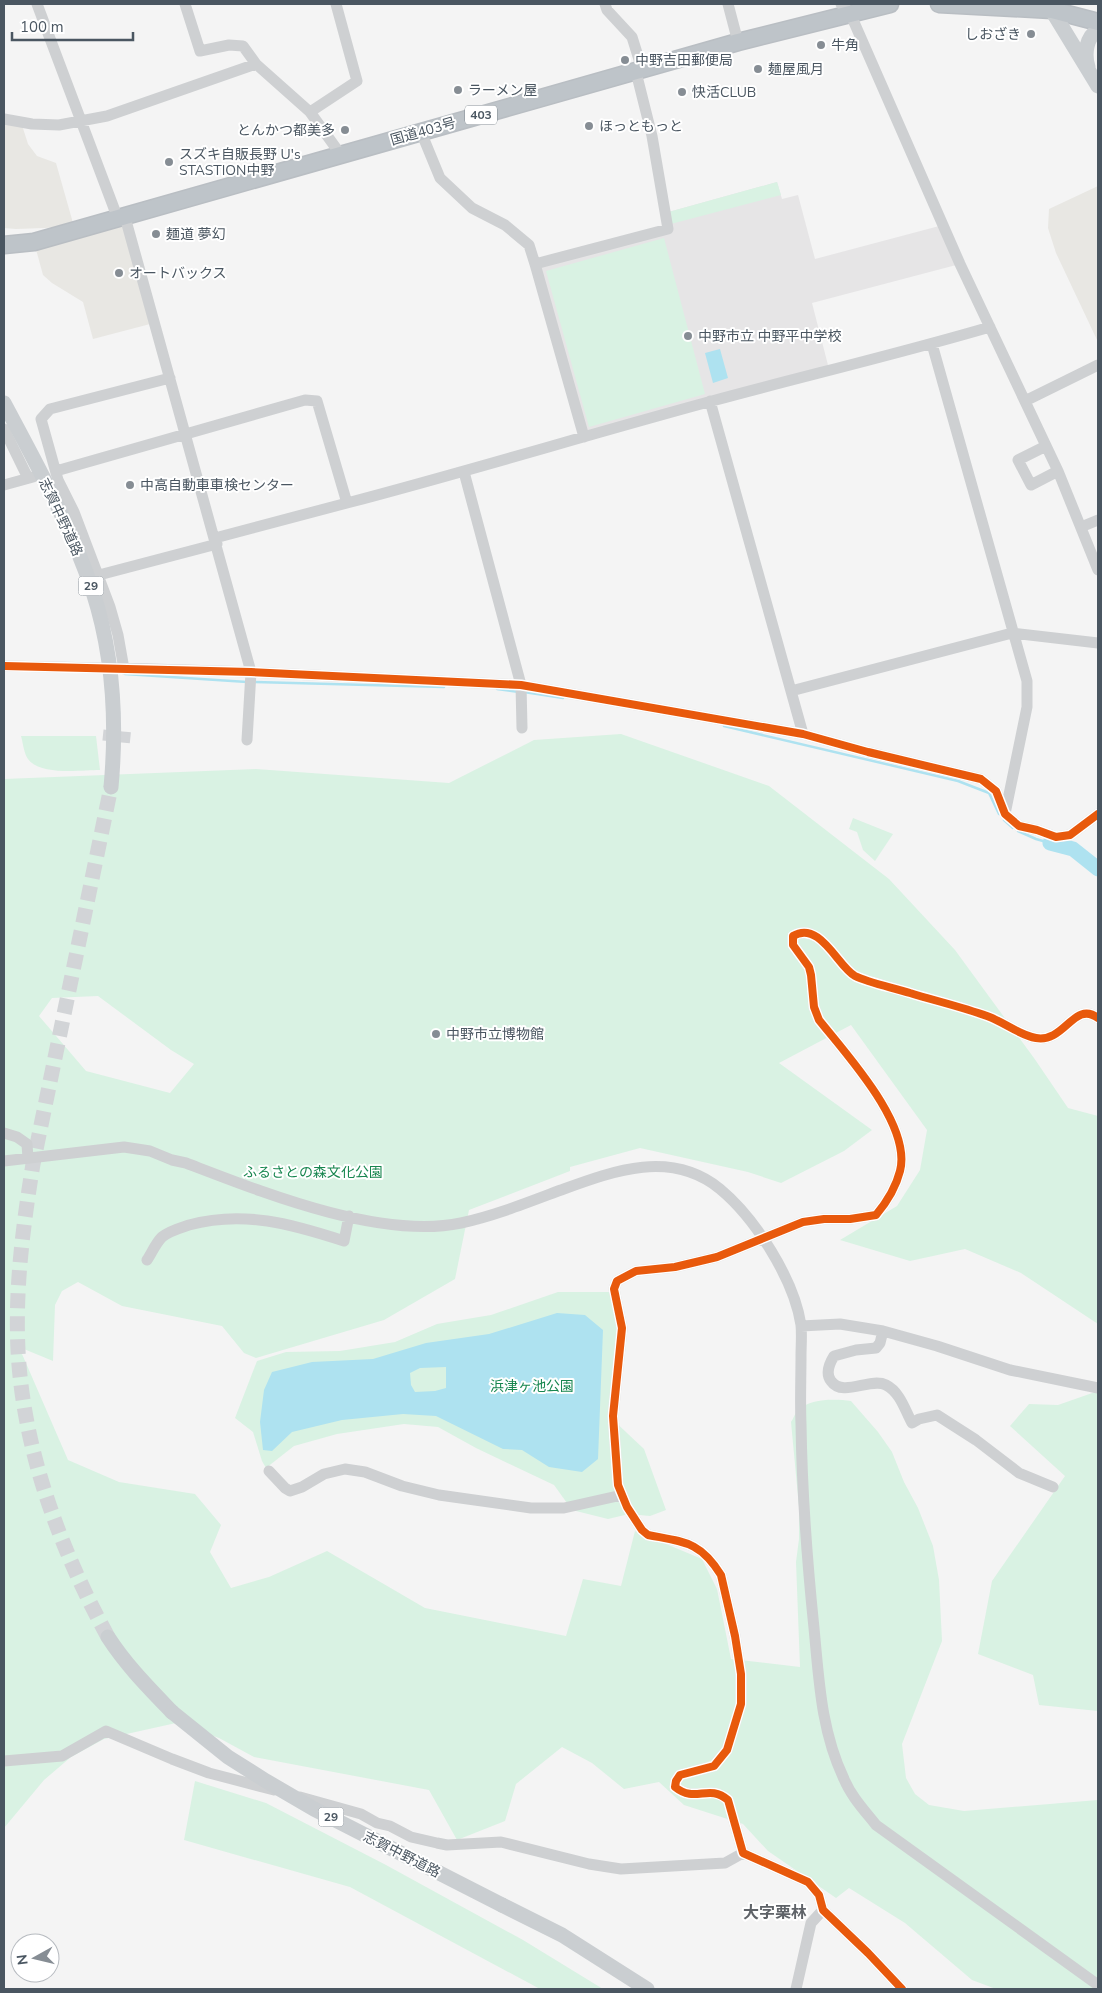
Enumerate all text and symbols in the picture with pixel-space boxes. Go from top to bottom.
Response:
scale bar [12,10,134,42]
text: 100 m [20,17,64,37]
place label: しおざき [965,25,1021,44]
marker: しおざき [1025,28,1037,40]
place label: 牛角 [831,36,859,55]
marker: 牛角 [815,39,827,51]
place label: 中野吉田郵便局 [635,51,733,70]
marker: 中野吉田郵便局 [619,54,631,66]
place label: 麺屋風月 [768,60,824,79]
marker: 麺屋風月 [752,63,764,75]
place label: ラーメン屋 [468,81,537,100]
place label: 快活CLUB [692,83,756,102]
marker: ラーメン屋 [452,84,464,96]
marker: 快活CLUB [676,86,688,98]
road number: 403 [465,106,497,124]
street label: 国道403号 [388,113,458,150]
place label: ほっともっと [599,117,683,136]
marker: ほっともっと [583,120,595,132]
place label: とんかつ都美多 [237,121,335,140]
marker: とんかつ都美多 [339,124,351,136]
place label: スズキ自販長野 U's STASTION中野 [179,145,301,180]
marker: スズキ自販長野 U's STASTION中野 [163,156,175,168]
place label: 麺道 夢幻 [166,225,226,244]
marker: 麺道 夢幻 [150,228,162,240]
place label: オートバックス [129,264,227,283]
marker: オートバックス [113,267,125,279]
place label: 中野市立 中野平中学校 [698,327,842,346]
marker: 中野市立 中野平中学校 [682,330,694,342]
street label: 志賀中野道路 [34,475,87,559]
place label: 中高自動車車検センター [140,476,294,495]
marker: 中高自動車車検センター [124,479,136,491]
road number: 29 [78,576,104,596]
place label: 中野市立博物館 [446,1025,544,1044]
marker: 中野市立博物館 [430,1028,442,1040]
park label: ふるさとの森文化公園 [243,1163,383,1182]
park label: 浜津ヶ池公園 [490,1377,574,1396]
road number: 29 [318,1808,344,1826]
street label: 志賀中野道路 [360,1827,444,1882]
district label: 大字栗林 [743,1902,807,1924]
north arrow [10,1933,60,1983]
text: N [12,1953,33,1966]

